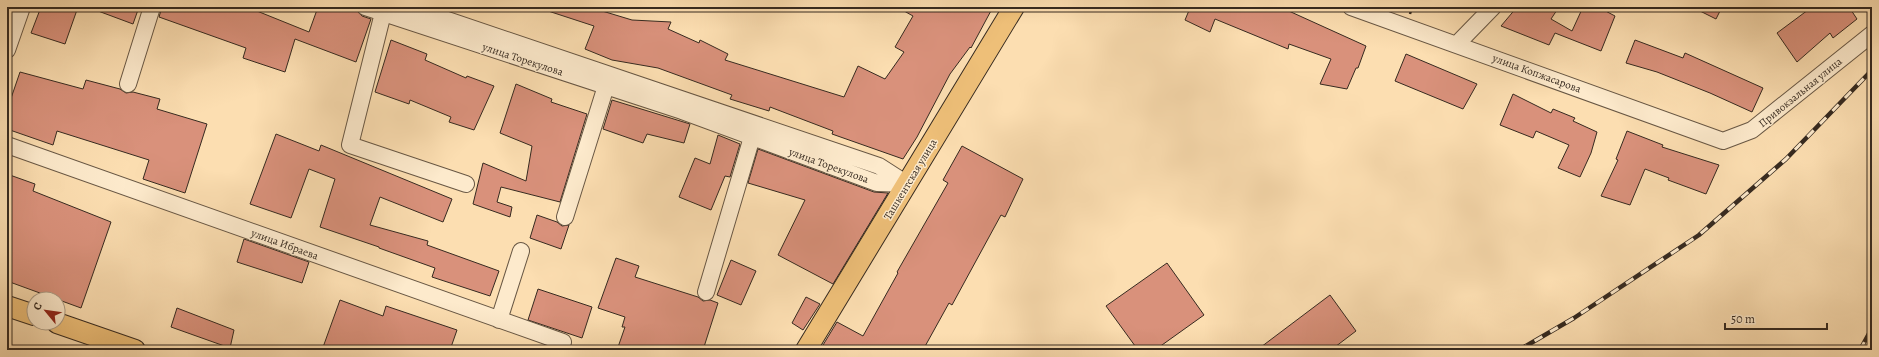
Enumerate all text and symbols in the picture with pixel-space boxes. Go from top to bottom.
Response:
street label: улица Торекулова [480,39,566,80]
street label: улица Копжасарова [1490,50,1584,97]
street label: Привокзальная улица [1755,53,1846,131]
street label: Ташкентская улица [880,135,941,223]
street label: улица Торекулова [786,144,872,187]
street label: улица Ибраева [248,225,321,264]
north arrow [26,291,66,331]
text: С [29,300,46,313]
scale bar [1725,305,1827,331]
text: 50 m [1731,311,1755,327]

